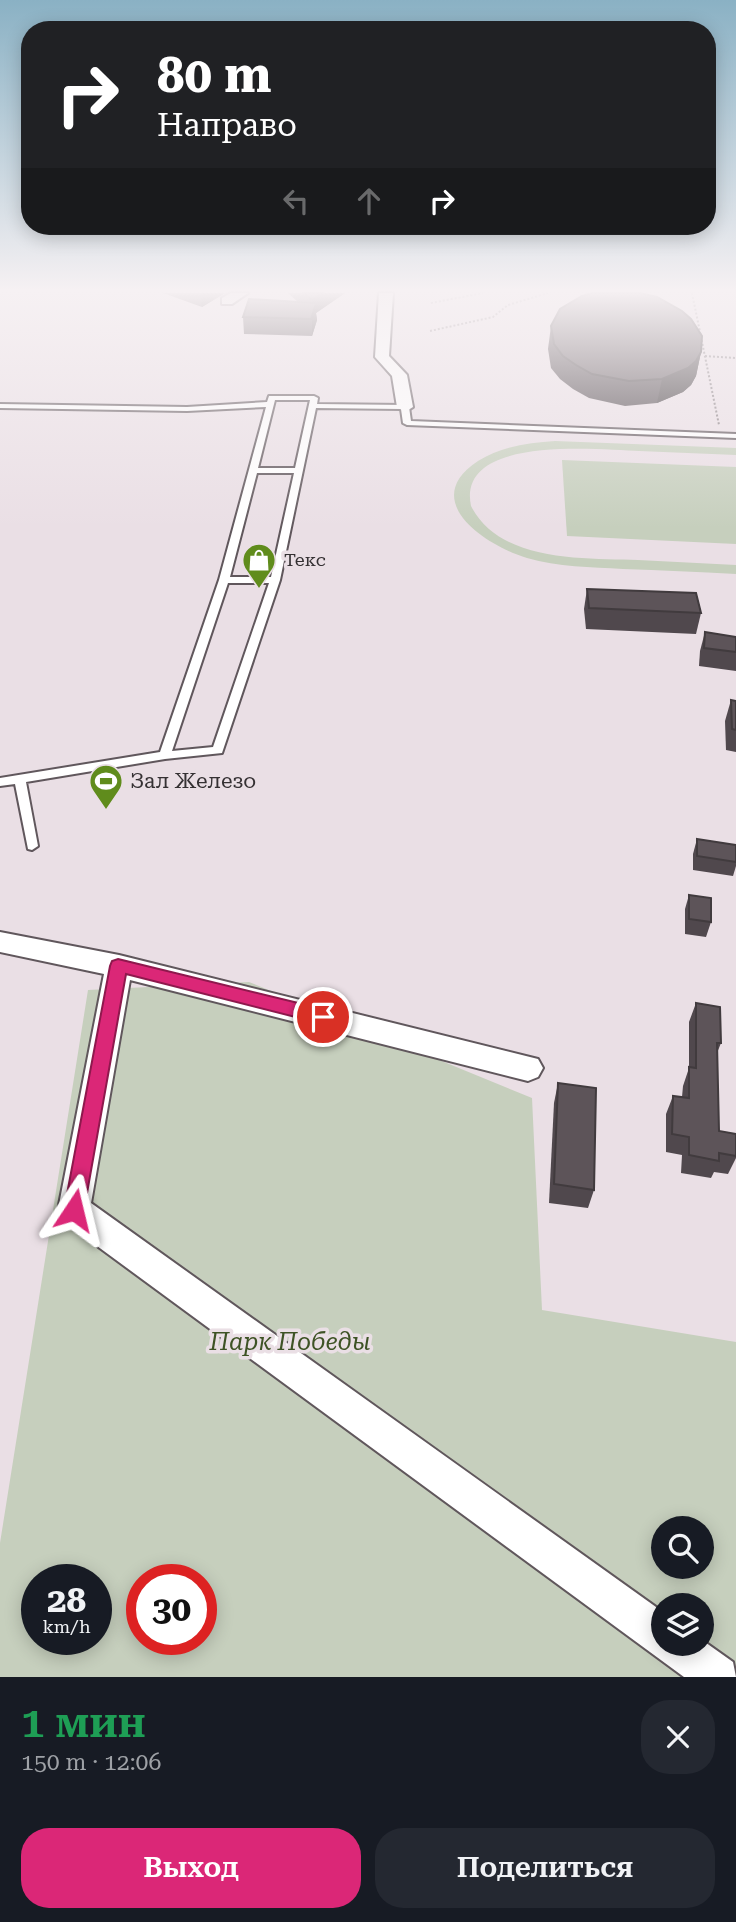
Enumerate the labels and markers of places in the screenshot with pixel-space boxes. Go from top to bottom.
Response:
shop icon: Текс [240,541,278,590]
place label: Текс [284,549,326,570]
sports icon: Зал Железо [87,762,125,811]
place label: Зал Железо [130,769,256,793]
pin [293,987,353,1047]

